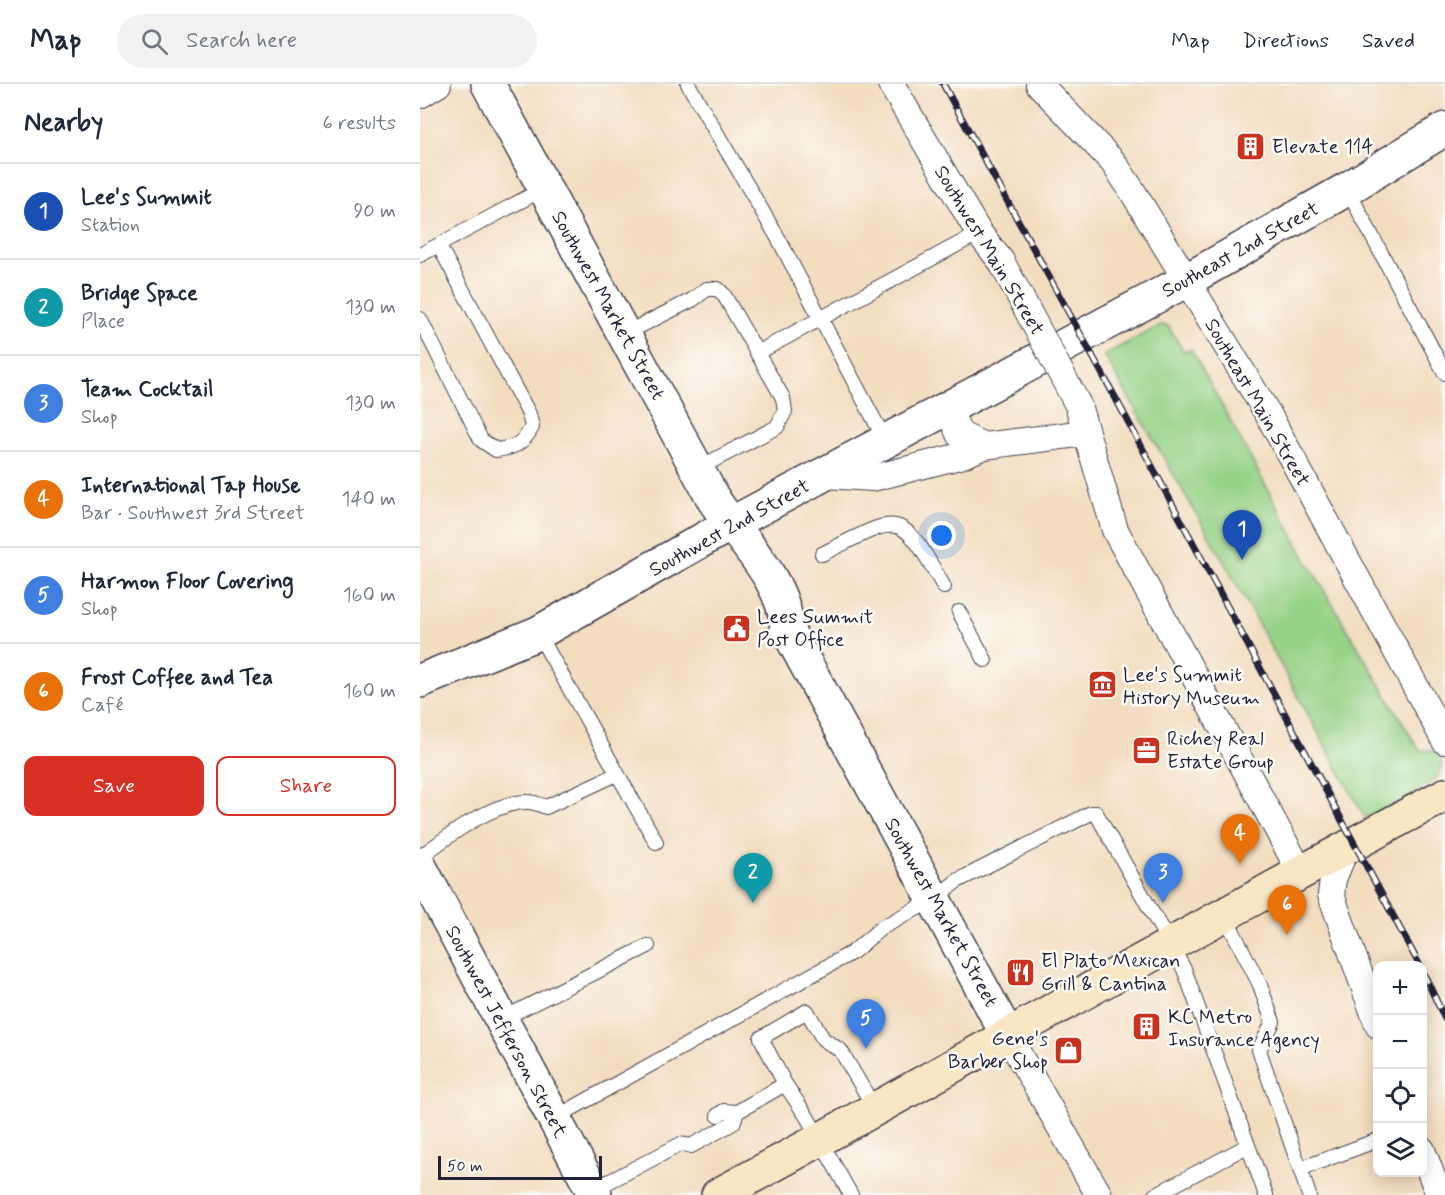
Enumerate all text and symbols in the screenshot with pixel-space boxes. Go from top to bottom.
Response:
search box [117,14,537,68]
text: Map [30,23,81,60]
icon: search [138,25,171,58]
text: Search here [186,27,297,55]
text: Map [1171,27,1210,55]
text: Directions [1243,27,1329,55]
text: Saved [1362,27,1415,55]
text: Nearby [24,106,103,140]
text: 6 results [323,110,396,137]
building icon: Elevate 114 [1235,130,1267,162]
place label: Elevate 114 [1272,134,1373,161]
street label: Southwest Main Street [927,161,1050,341]
text: Lee's Summit [81,184,212,212]
street label: Southeast 2nd Street [1157,196,1324,305]
text: 1 [39,198,48,225]
text: 90 m [353,198,396,225]
street label: Southwest Market Street [544,206,671,405]
text: Station [81,212,140,239]
text: Bridge Space [81,280,198,308]
text: 2 [39,294,48,321]
text: 130 m [345,294,396,321]
text: Place [81,308,125,335]
street label: Southeast Main Street [1198,314,1316,492]
text: Team Cocktail [81,376,214,404]
text: 3 [39,390,48,417]
text: 130 m [345,390,396,417]
text: Shop [81,404,118,431]
text: International Tap House [81,472,301,500]
street label: Southwest 2nd Street [644,473,815,584]
text: 4 [38,486,49,513]
text: 140 m [342,486,396,513]
text: Bar · Southwest 3rd Street [81,500,305,527]
pin: 1 [1222,510,1262,560]
your location [927,521,956,550]
text: Harmon Floor Covering [81,568,294,596]
text: 5 [38,582,50,609]
text: 160 m [343,582,396,609]
text: Shop [81,596,118,623]
place label: Lees Summit Post Office [757,604,873,654]
public building icon: Lees Summit Post Office [720,612,752,644]
place label: Lee's Summit History Museum [1123,662,1260,712]
text: Frost Coffee and Tea [81,664,273,692]
museum icon: Lee's Summit History Museum [1086,669,1118,701]
text: 6 [38,678,49,705]
text: 160 m [343,678,396,705]
text: Café [81,692,123,719]
place label: Richey Real Estate Group [1167,726,1274,776]
office icon: Richey Real Estate Group [1130,734,1162,766]
button: Save [24,756,204,816]
button: Share [216,756,396,816]
street label: Southwest Market Street [877,813,1004,1012]
pin: 4 [1220,814,1260,864]
pin: 2 [734,854,772,903]
pin: 3 [1144,854,1182,903]
pin: 6 [1268,886,1306,935]
street label: Southwest Jefferson Street [438,921,573,1143]
place label: El Plato Mexican Grill & Cantina [1041,948,1181,998]
restaurant icon: El Plato Mexican Grill & Cantina [1004,956,1036,988]
map controls [1373,961,1427,1177]
button: + [1373,961,1427,1015]
pin: 5 [846,1000,886,1049]
place label: KC Metro Insurance Agency [1168,1004,1320,1054]
building icon: KC Metro Insurance Agency [1131,1011,1163,1043]
button: − [1373,1015,1427,1069]
place label: Gene's Barber Shop [948,1026,1048,1076]
shop icon: Gene's Barber Shop [1053,1034,1085,1066]
button: locate [1373,1069,1427,1123]
button: layers [1373,1123,1427,1177]
scale bar [438,1153,602,1180]
text: 50 m [447,1156,483,1177]

